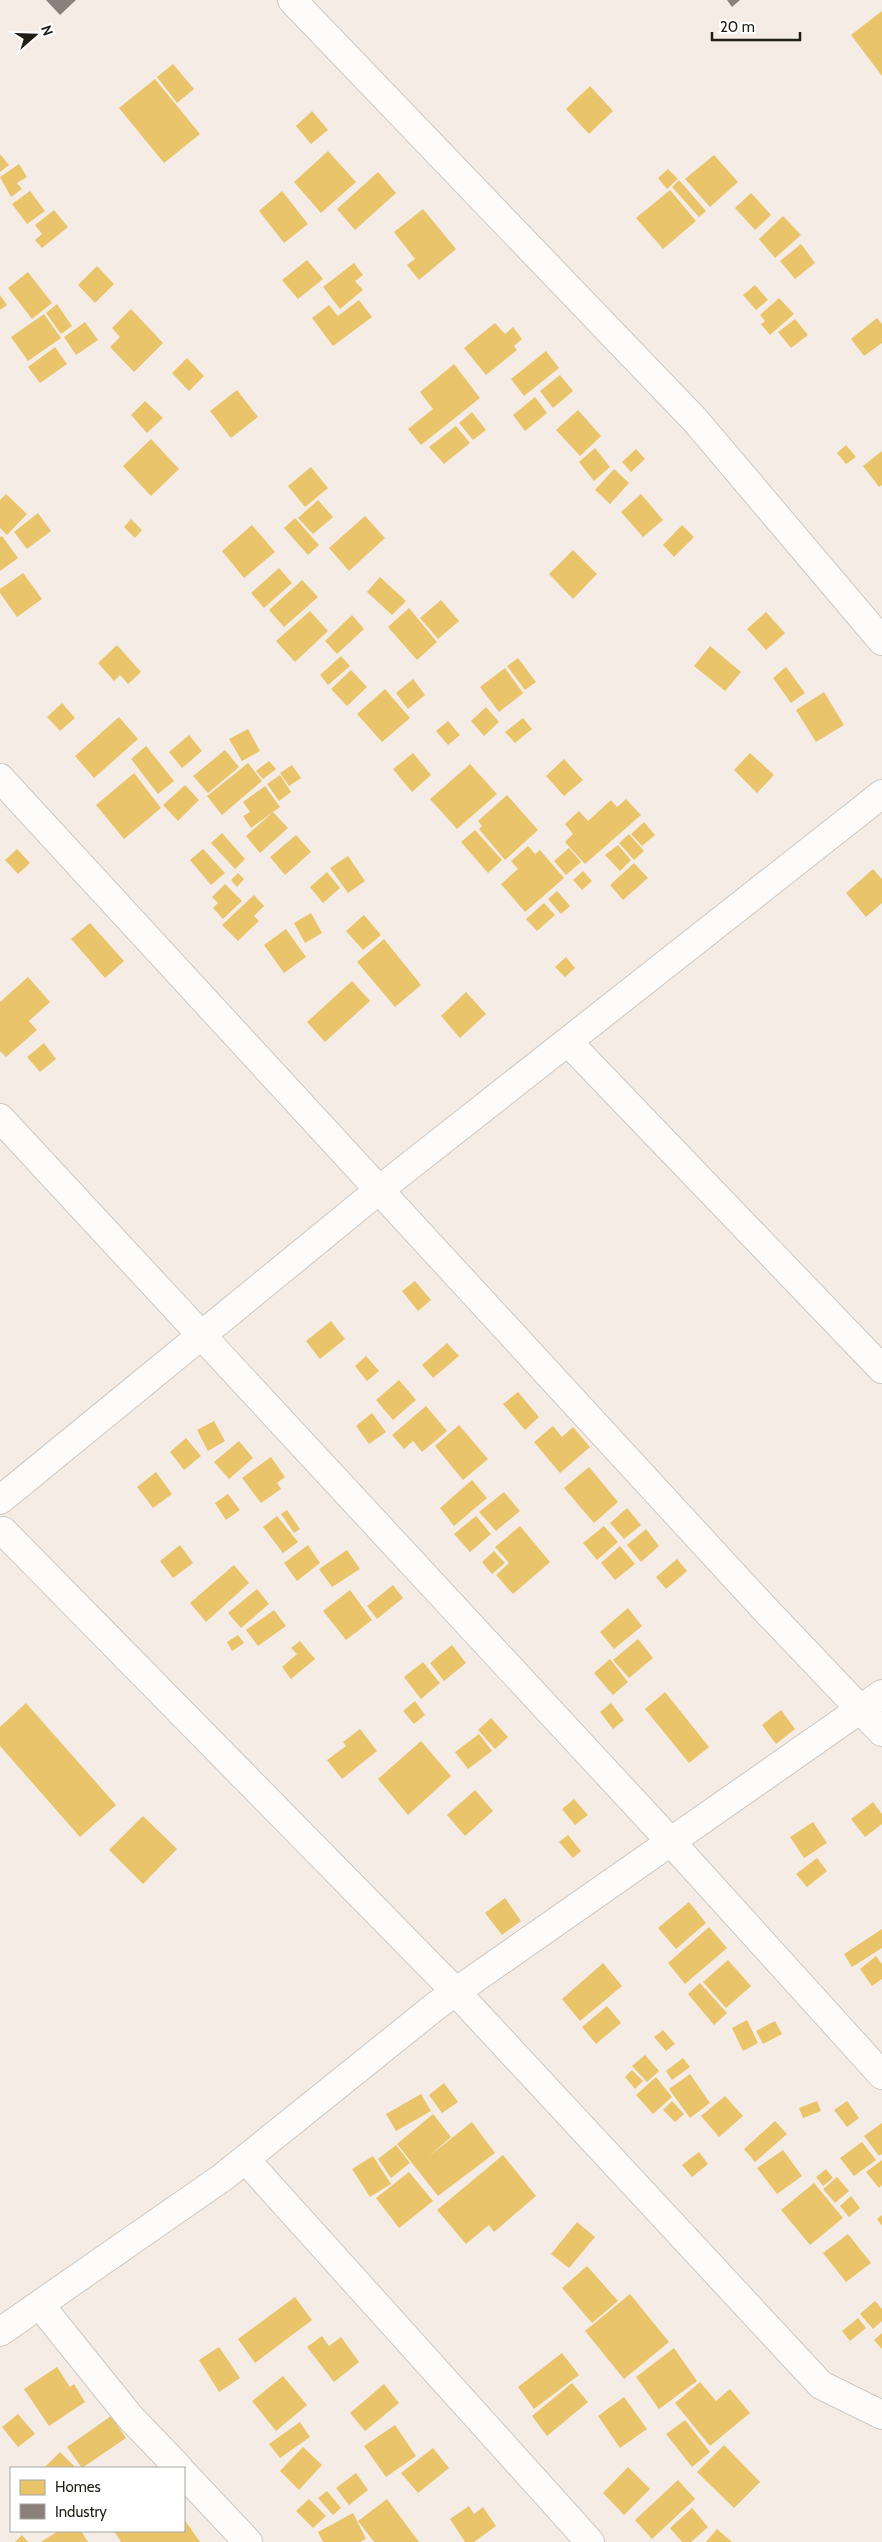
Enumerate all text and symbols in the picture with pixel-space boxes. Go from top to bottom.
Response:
north arrow [10,10,60,60]
scale bar [712,10,800,42]
text: 20 m [720,18,755,36]
text: N [37,23,57,38]
legend [10,2467,185,2532]
text: Homes [55,2478,101,2496]
text: Industry [55,2503,107,2521]

